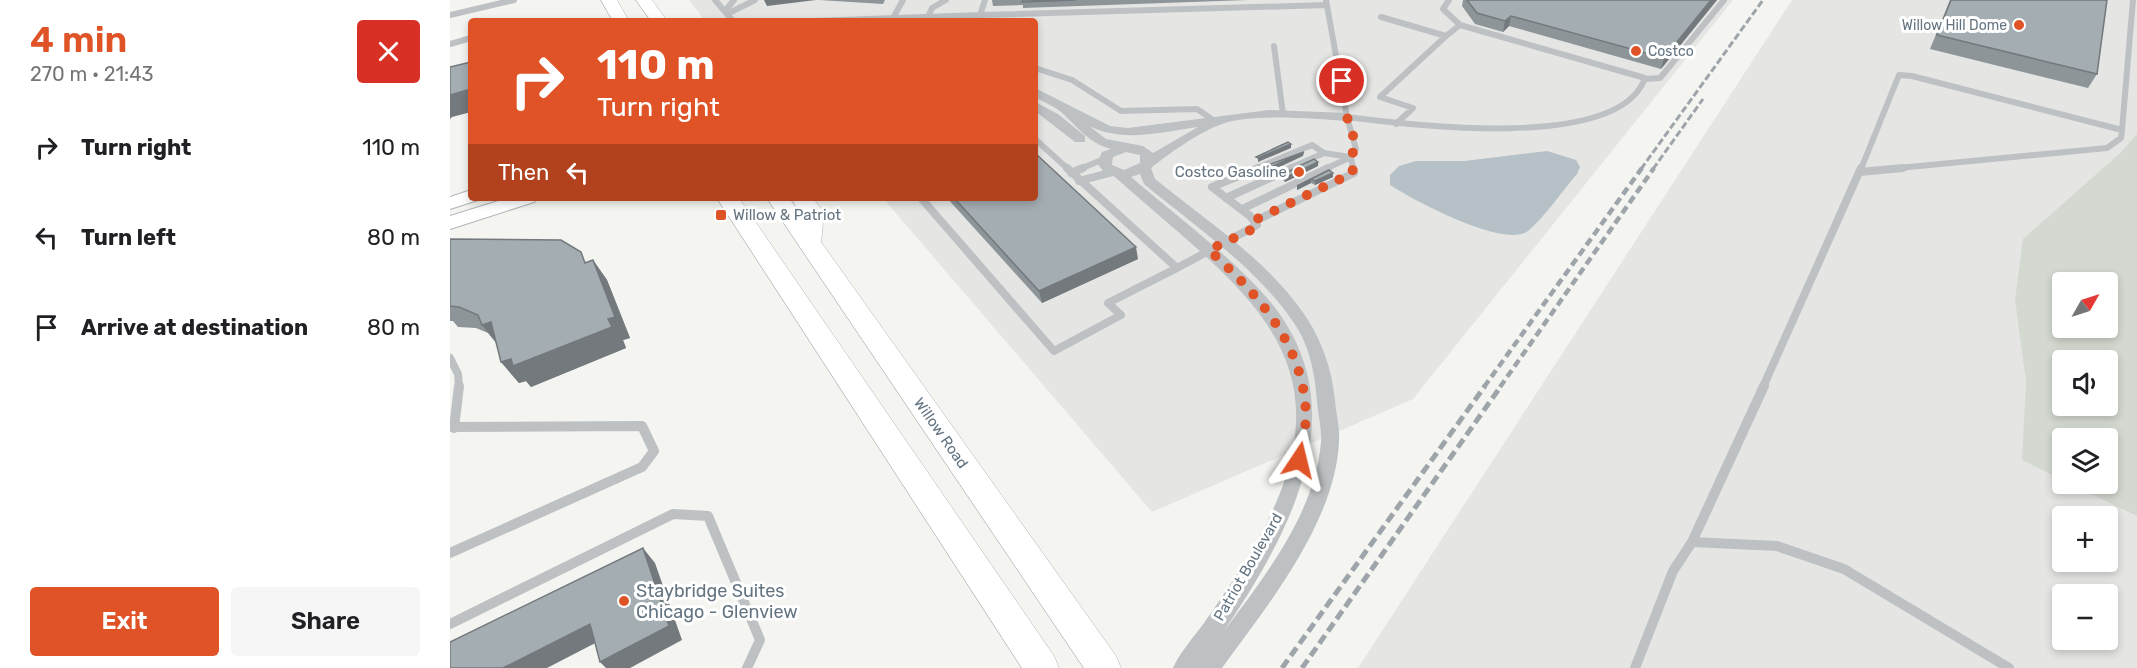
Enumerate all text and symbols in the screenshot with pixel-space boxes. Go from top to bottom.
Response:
place label: Willow Hill Dome [1902,17,2007,34]
text: 4 min [30,18,127,61]
marker: Willow Hill Dome [2012,18,2026,32]
button: close [357,20,420,83]
text: 110 m [597,40,715,90]
icon: right [498,42,576,120]
place label: Costco [1648,43,1694,60]
marker: Costco [1629,44,1643,58]
pin [1316,55,1367,106]
text: 270 m · 21:43 [30,62,154,86]
icon: arrive [1325,64,1358,97]
text: Turn right [597,91,720,123]
icon: right [30,131,63,164]
text: Turn right [81,134,191,161]
text: 110 m [362,134,420,161]
icon: left [561,156,594,189]
text: Then [498,159,549,186]
place label: Costco Gasoline [1175,163,1287,181]
marker: Costco Gasoline [1292,165,1306,179]
place label: Willow & Patriot [733,206,841,224]
marker: Willow & Patriot [714,208,728,222]
icon: left [30,221,63,254]
text: Turn left [81,224,176,251]
text: 80 m [367,224,420,251]
north arrow [2052,272,2118,338]
map controls [2052,272,2118,650]
icon: arrive [30,311,63,344]
text: Arrive at destination [81,314,308,341]
text: 80 m [367,314,420,341]
button: sound [2052,350,2118,416]
street label: Willow Road [910,394,972,472]
position arrow [1267,428,1331,492]
button: layers [2052,428,2118,494]
button: + [2052,506,2118,572]
street label: Patriot Boulevard [1210,510,1286,624]
place label: Staybridge Suites Chicago - Glenview [636,580,798,623]
button: − [2052,584,2118,650]
button: Exit [30,587,219,656]
button: Share [231,587,420,656]
marker: Staybridge Suites Chicago - Glenview [617,594,631,608]

